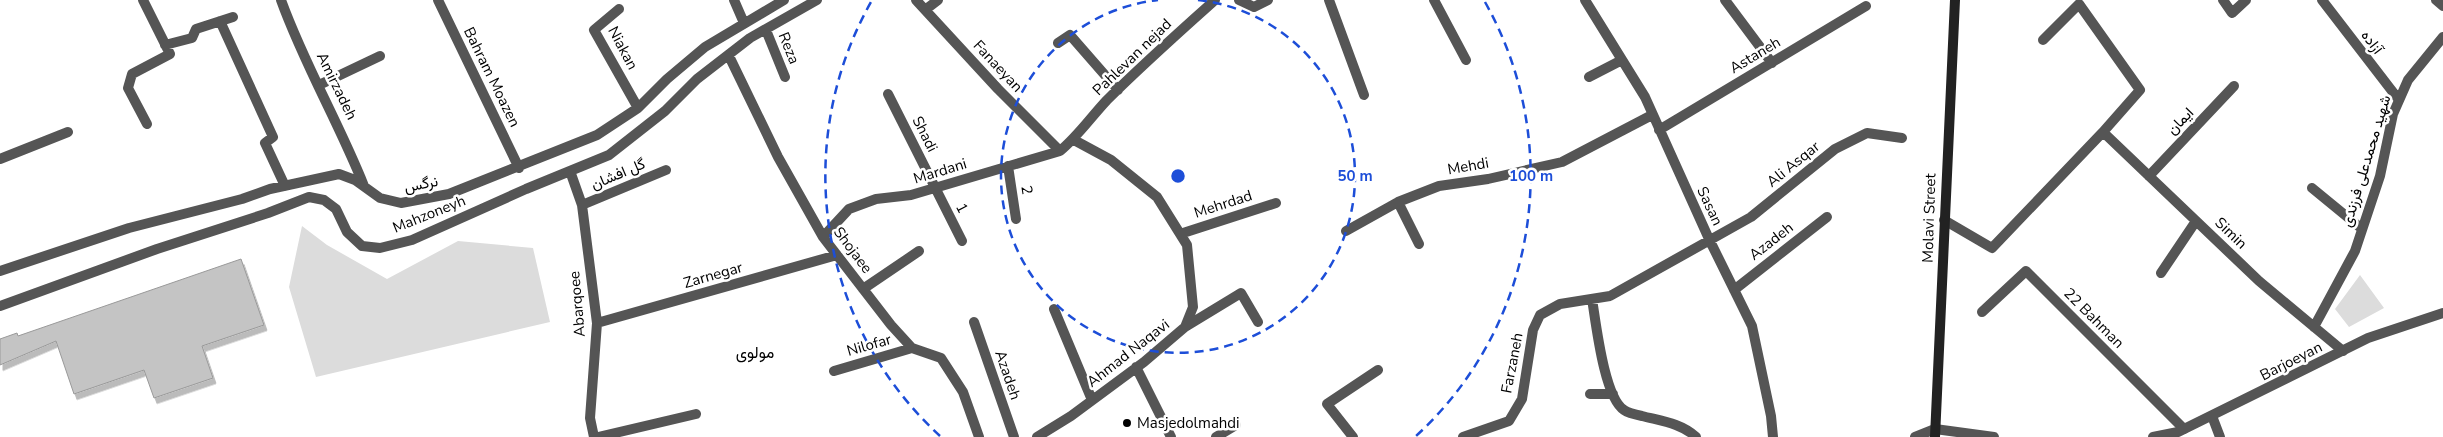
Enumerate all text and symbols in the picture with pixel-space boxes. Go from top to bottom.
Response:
street label: Pahlevan nejad [1088,14,1176,100]
street label: Niakan [603,23,643,73]
street label: Bahram Moazen [459,24,525,130]
street label: آزاده [2356,26,2388,59]
street label: Reza [774,29,804,67]
street label: Astaneh [1726,32,1784,78]
street label: Fanaeyan [969,36,1027,96]
street label: Amirzadeh [312,49,362,123]
street label: شهید محمدعلی فرزندی [2336,92,2396,229]
street label: ایمان [2162,103,2198,139]
street label: Shadi [907,113,943,155]
street label: Ali Asqar [1762,136,1824,192]
street label: گل افشان [588,153,649,194]
street label: Mardani [911,153,969,189]
street label: Mehdi [1446,153,1490,179]
text: 50 m [1337,166,1373,186]
text: 100 m [1509,166,1553,186]
centre of rings [1169,167,1187,185]
street label: نرگس [402,171,440,197]
street label: Molavi Street [1917,172,1941,263]
street label: Sasan [1692,183,1728,229]
street label: 2 [1016,184,1038,196]
street label: Mehrdad [1191,185,1255,223]
street label: Mahzoneyh [390,190,468,238]
street label: 1 [951,199,973,217]
street label: Simin [2211,213,2251,253]
street label: Azadeh [1745,217,1797,265]
street label: Shojaee [829,223,877,277]
street label: Zarnegar [681,257,745,293]
street label: Abarqoee [564,270,590,338]
street label: 22 Bahman [2059,283,2129,353]
street label: Ahmad Naqavi [1083,314,1173,392]
street label: Nilofar [844,329,894,361]
street label: Farzaneh [1496,331,1528,395]
street label: Barjoeyan [2256,337,2326,385]
district label: مولوی [736,342,774,364]
street label: Azadeh [990,348,1026,402]
place label: Masjedolmahdi [1137,413,1240,433]
marker: Masjedolmahdi [1121,417,1133,429]

